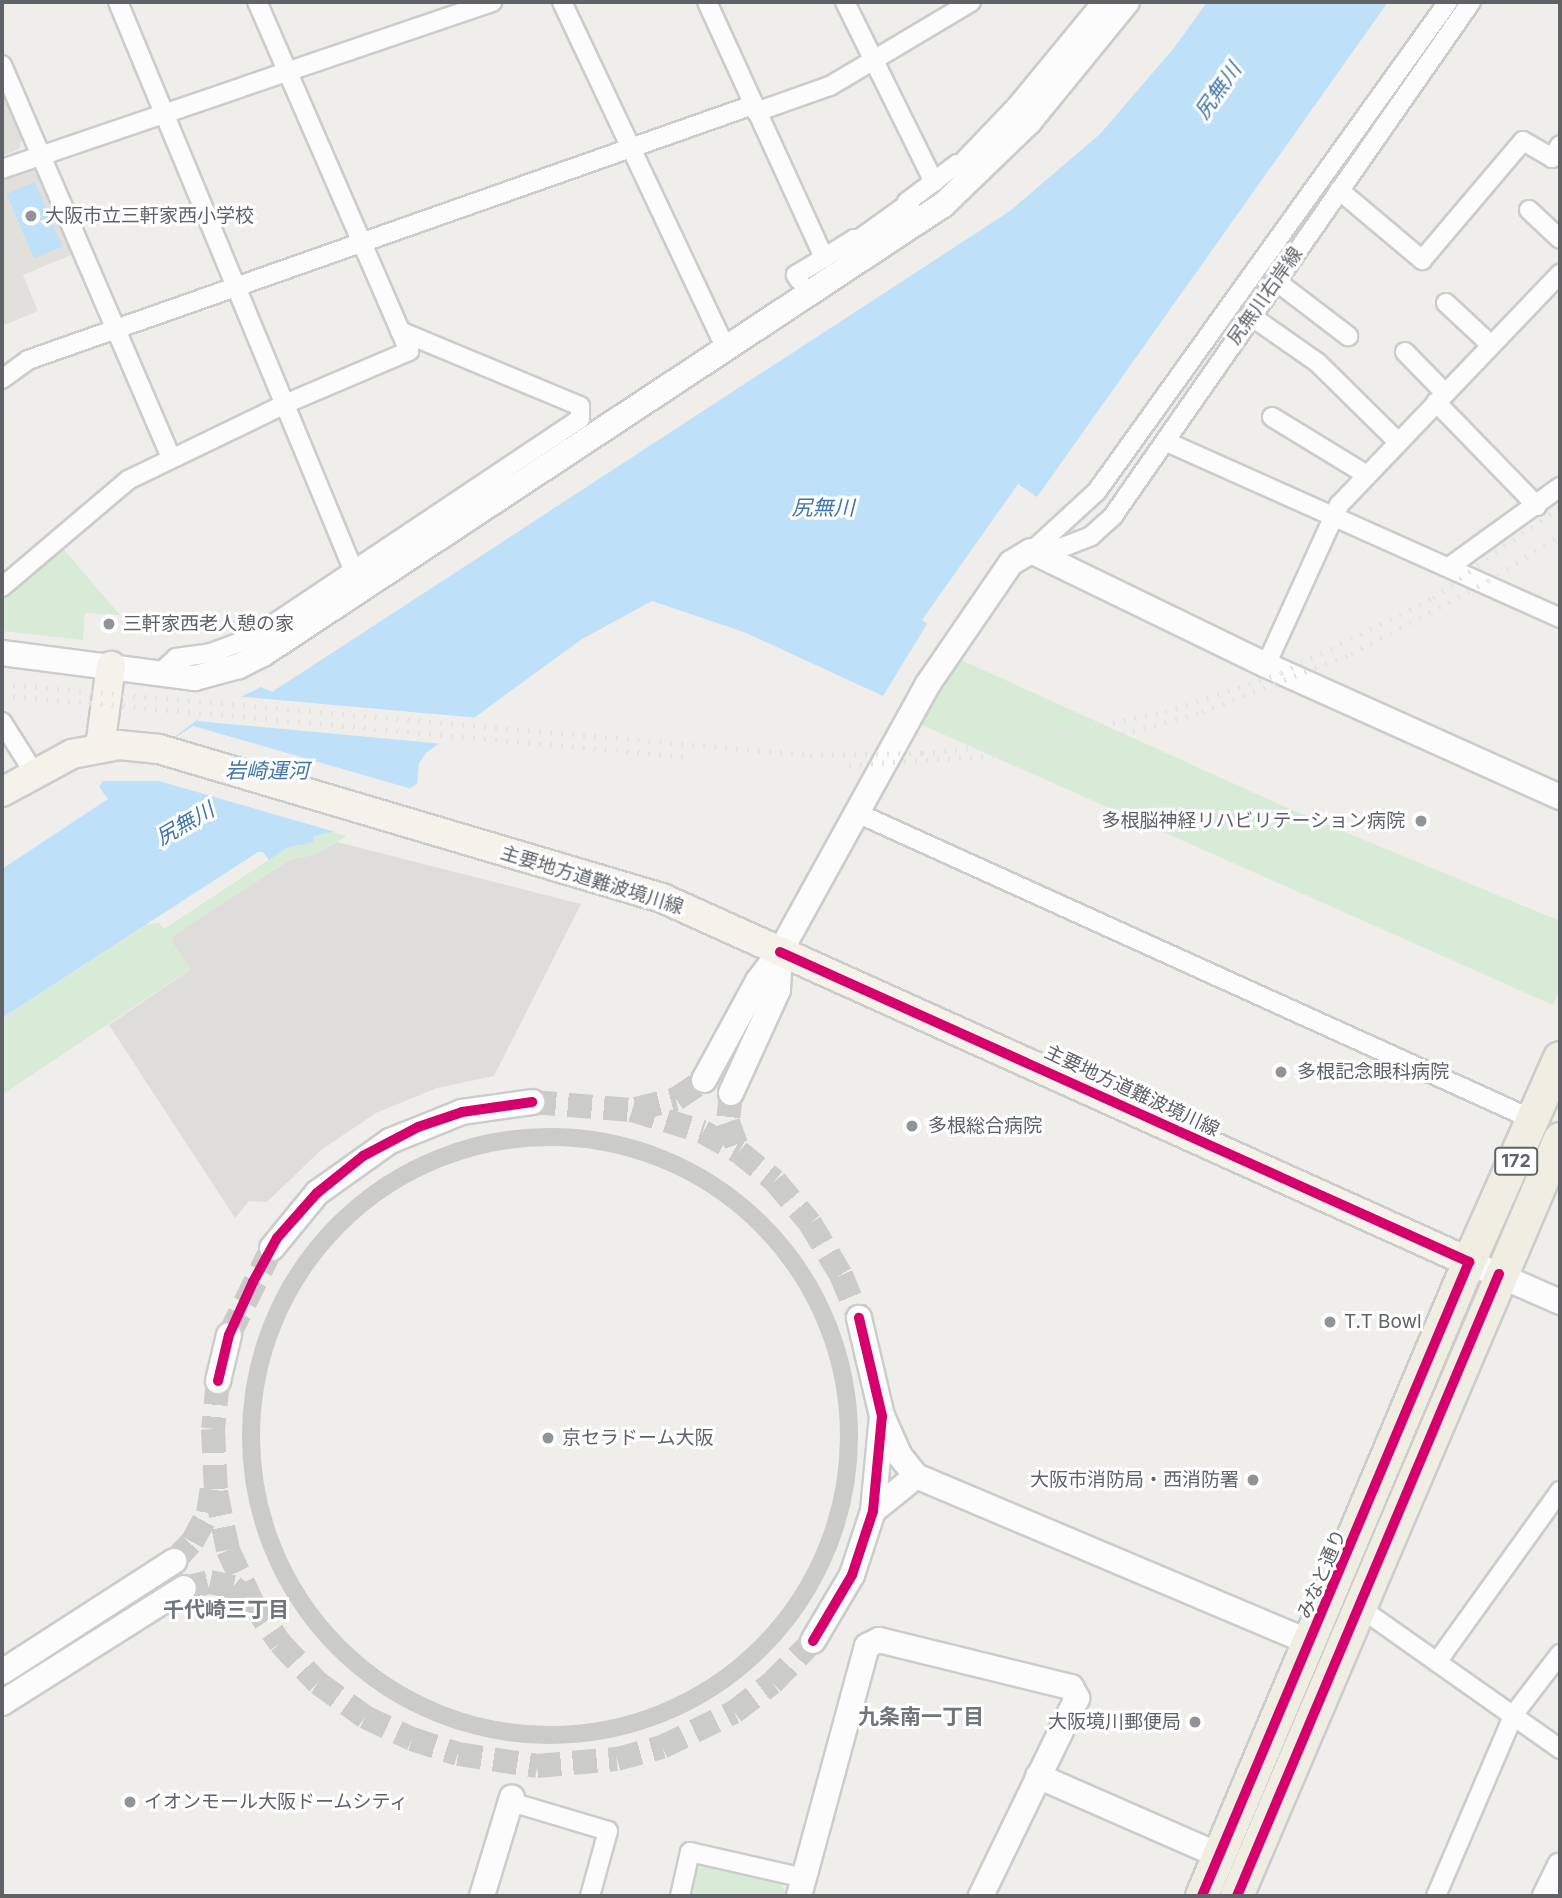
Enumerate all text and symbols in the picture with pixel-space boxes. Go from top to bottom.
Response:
water label: 尻無川 [1190,58,1246,124]
place label: 大阪市立三軒家西小学校 [45,205,254,227]
marker: 大阪市立三軒家西小学校 [23,208,39,224]
street label: 尻無川右岸線 [1223,243,1307,349]
water label: 尻無川 [792,495,854,521]
place label: 三軒家西老人憩の家 [123,613,294,635]
marker: 三軒家西老人憩の家 [101,616,117,632]
water label: 岩崎運河 [225,758,309,784]
water label: 尻無川 [151,797,219,851]
place label: 多根脳神経リハビリテーション病院 [1101,810,1405,832]
marker: 多根脳神経リハビリテーション病院 [1411,811,1431,831]
street label: 主要地方道難波境川線 [498,841,686,919]
street label: 主要地方道難波境川線 [1041,1041,1223,1141]
place label: 多根記念眼科病院 [1297,1061,1449,1083]
marker: 多根記念眼科病院 [1271,1062,1291,1082]
place label: 多根総合病院 [928,1115,1042,1137]
marker: 多根総合病院 [902,1116,922,1136]
road number: 172 [1493,1146,1539,1176]
place label: T.T Bowl [1344,1311,1422,1333]
marker: T.T Bowl [1322,1314,1338,1330]
place label: 京セラドーム大阪 [562,1427,714,1449]
marker: 京セラドーム大阪 [540,1430,556,1446]
place label: 大阪市消防局・西消防署 [1030,1469,1239,1491]
marker: 大阪市消防局・西消防署 [1245,1472,1261,1488]
street label: みなと通り [1293,1526,1351,1622]
district label: 千代崎三丁目 [163,1597,289,1623]
district label: 九条南一丁目 [858,1704,984,1730]
place label: 大阪境川郵便局 [1048,1711,1181,1733]
marker: 大阪境川郵便局 [1187,1714,1203,1730]
place label: イオンモール大阪ドームシティ [144,1791,410,1813]
marker: イオンモール大阪ドームシティ [122,1794,138,1810]

